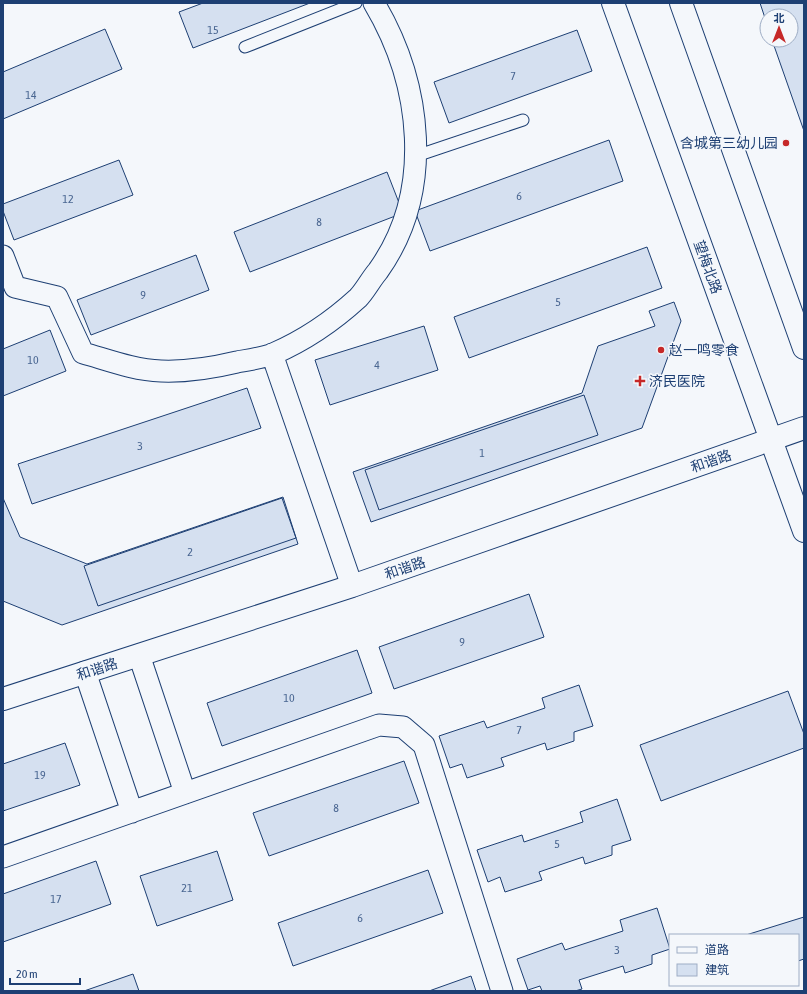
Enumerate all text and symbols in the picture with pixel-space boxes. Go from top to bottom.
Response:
north arrow [759,8,799,48]
text: 北 [774,12,785,24]
house number: 15 [207,23,219,37]
house number: 7 [510,69,516,83]
house number: 14 [25,88,37,102]
place label: 含城第三幼儿园 [680,135,778,151]
marker: 含城第三幼儿园 [781,138,791,148]
house number: 6 [516,189,522,203]
house number: 12 [62,192,74,206]
house number: 8 [316,215,322,229]
street label: 望梅北路 [691,238,725,296]
house number: 9 [140,288,146,302]
house number: 5 [555,295,561,309]
place label: 赵一鸣零食 [668,342,739,358]
marker: 赵一鸣零食 [656,345,666,355]
house number: 10 [27,353,39,367]
house number: 4 [374,358,380,372]
place label: 济民医院 [649,373,705,389]
marker: 济民医院 [634,375,646,387]
house number: 3 [137,439,143,453]
house number: 1 [479,446,485,460]
street label: 和谐路 [689,447,733,475]
house number: 2 [187,545,193,559]
street label: 和谐路 [383,554,427,582]
house number: 9 [459,635,465,649]
street label: 和谐路 [75,655,119,683]
house number: 10 [283,691,295,705]
house number: 7 [516,723,522,737]
house number: 19 [34,768,46,782]
house number: 8 [333,801,339,815]
house number: 5 [554,837,560,851]
house number: 21 [181,881,193,895]
house number: 17 [50,892,62,906]
house number: 6 [357,911,363,925]
legend [669,934,799,986]
house number: 3 [614,943,620,957]
text: 道路 [705,943,729,957]
scale bar [10,960,80,986]
text: 建筑 [705,963,729,977]
text: 20 m [16,967,38,981]

